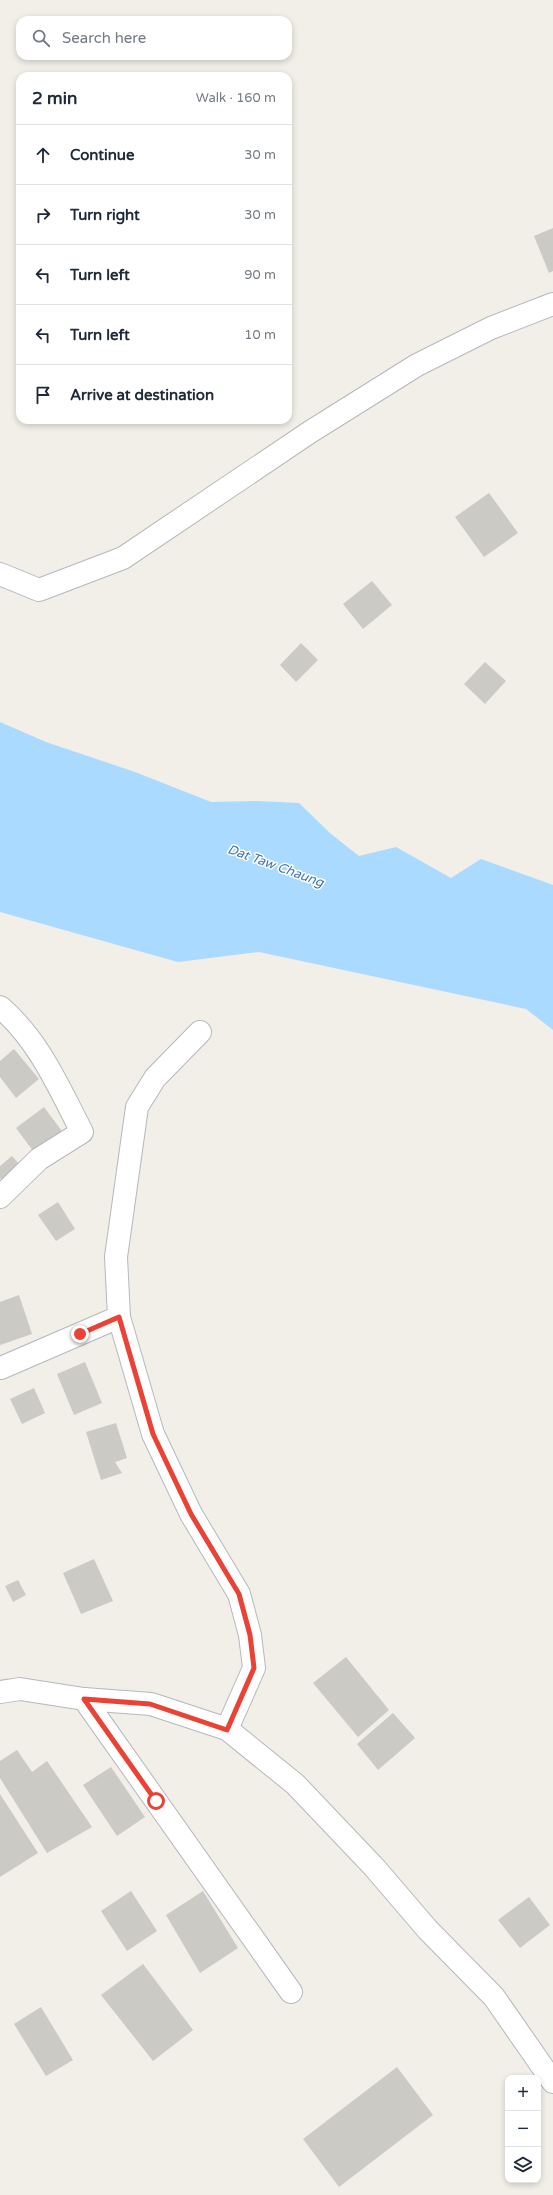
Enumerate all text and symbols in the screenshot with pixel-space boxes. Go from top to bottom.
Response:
search box [16,16,292,60]
icon: search [30,27,52,49]
text: Search here [62,29,146,47]
text: 2 min [32,88,77,109]
text: Walk · 160 m [196,90,276,106]
icon: ahead [32,144,54,166]
text: Continue [70,146,134,164]
text: 30 m [244,147,276,163]
icon: right [32,204,54,226]
text: Turn right [70,206,140,224]
text: 30 m [244,207,276,223]
icon: left [32,264,54,286]
text: Turn left [70,266,130,284]
text: 90 m [244,267,276,283]
icon: left [32,324,54,346]
text: Turn left [70,326,130,344]
text: 10 m [244,327,276,343]
icon: arrive [32,384,54,406]
text: Arrive at destination [70,386,214,404]
water label: Dat Taw Chaung [225,841,327,891]
route end [71,1325,89,1343]
route start [147,1792,165,1810]
map controls [505,2075,541,2183]
button: + [505,2075,541,2111]
button: − [505,2111,541,2147]
button: layers [505,2147,541,2183]

